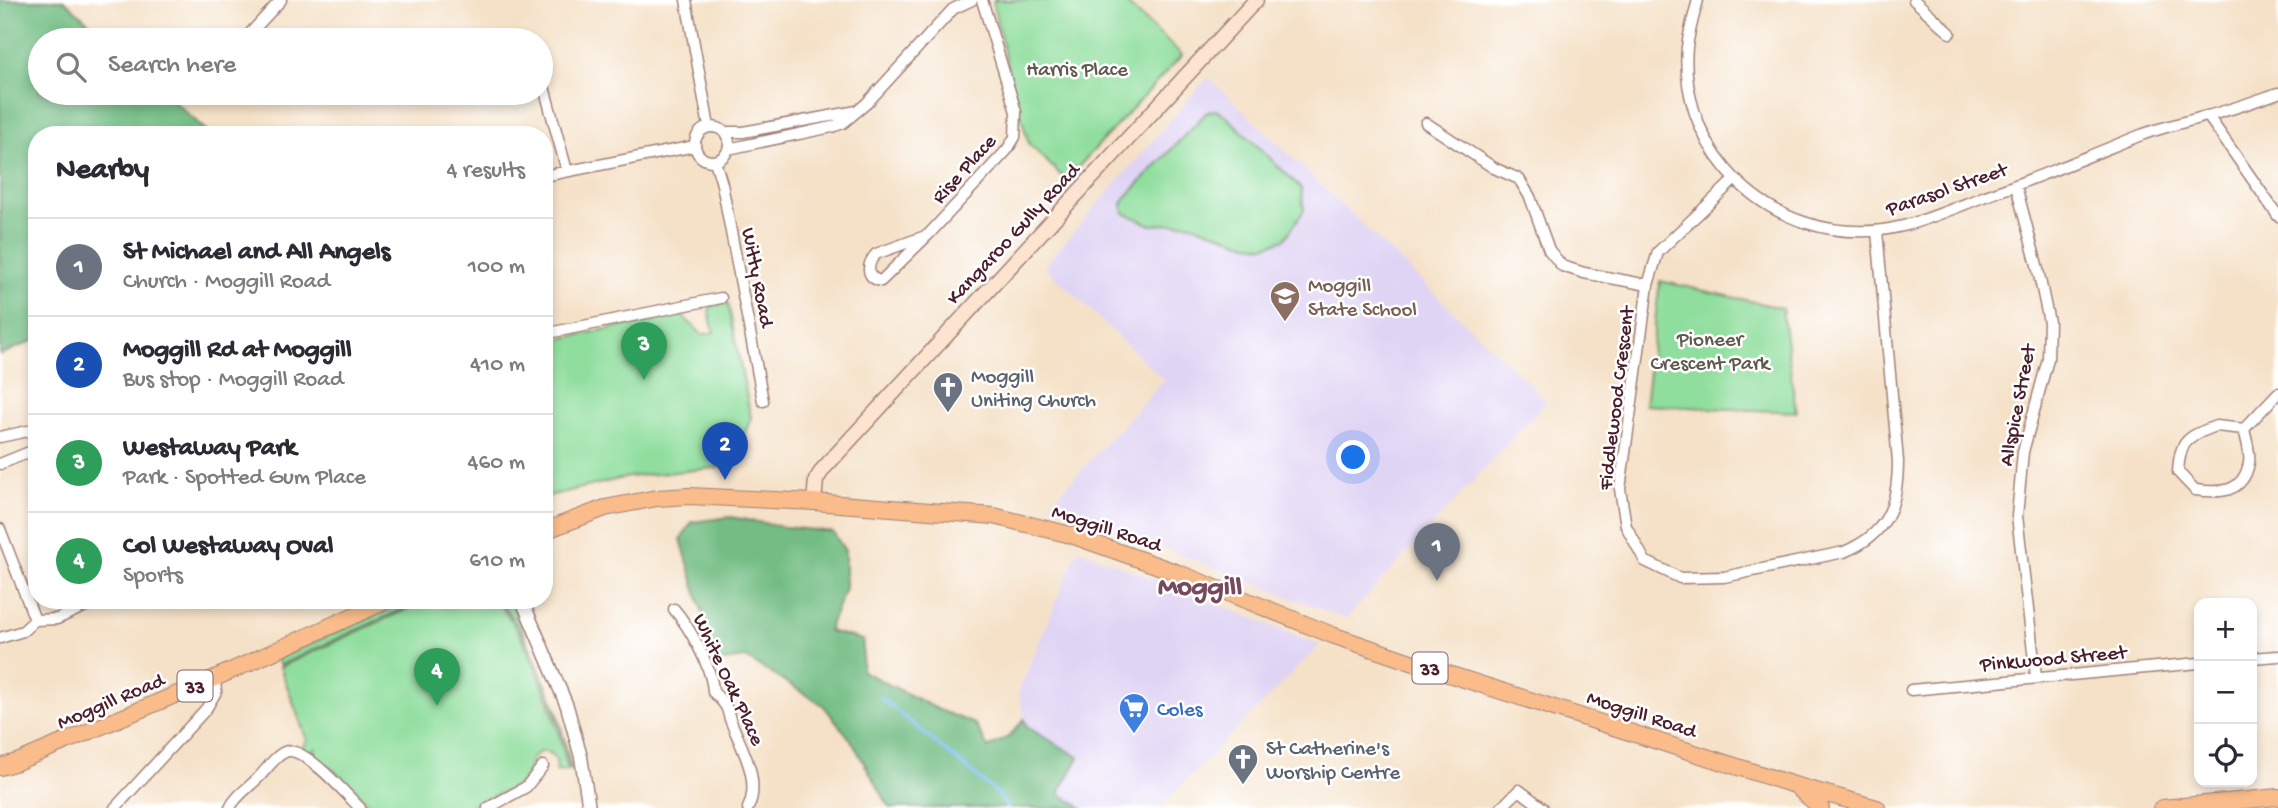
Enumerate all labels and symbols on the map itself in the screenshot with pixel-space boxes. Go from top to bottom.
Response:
park label: Harris Place [1026,59,1129,84]
street label: Rise Place [928,130,1004,210]
street label: Kangaroo Gully Road [942,158,1088,311]
street label: Parasol Street [1882,158,2013,224]
street label: Witty Road [734,226,778,331]
place label: Moggill State School [1308,275,1417,324]
school or university icon: Moggill State School [1268,279,1302,323]
street label: Fiddlewood Crescent [1595,303,1642,493]
pin: 3 [621,322,667,380]
park label: Pioneer Crescent Park [1651,329,1772,378]
street label: Allspice Street [1995,340,2044,469]
place label: Moggill Uniting Church [971,366,1096,415]
church icon: Moggill Uniting Church [931,370,965,414]
pin: 2 [702,422,748,480]
your location [1336,440,1370,474]
street label: Moggill Road [1048,501,1166,560]
pin: 1 [1414,523,1460,581]
district label: Moggill [1158,572,1242,605]
street label: White Oak Place [685,611,769,751]
street label: Pinkwood Street [1978,641,2130,679]
pin: 4 [414,648,460,706]
road number: 33 [1412,652,1448,684]
street label: Moggill Road [54,669,170,737]
road number: 33 [178,670,212,702]
street label: Moggill Road [1583,687,1701,746]
supermarket icon: Coles [1117,691,1151,735]
place label: Coles [1157,699,1204,724]
place label: St Catherine's Worship Centre [1266,738,1401,787]
church icon: St Catherine's Worship Centre [1226,742,1260,786]

